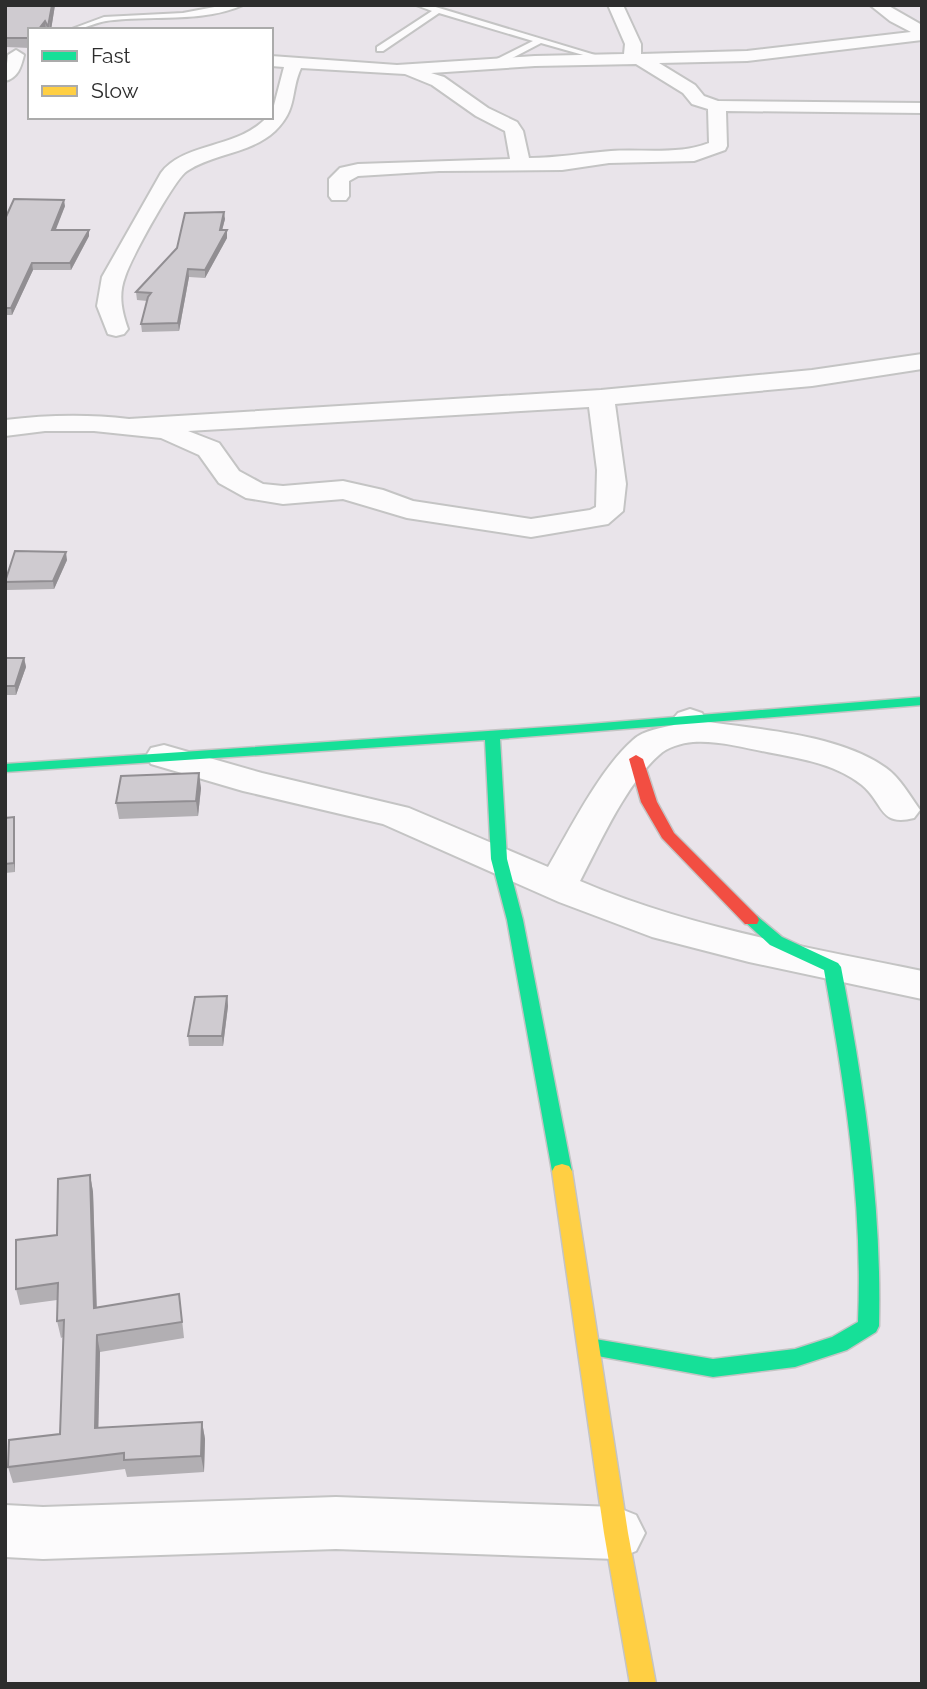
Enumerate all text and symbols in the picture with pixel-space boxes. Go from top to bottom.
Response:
legend [28,28,273,119]
text: Fast [91,43,131,68]
text: Slow [91,78,139,103]

